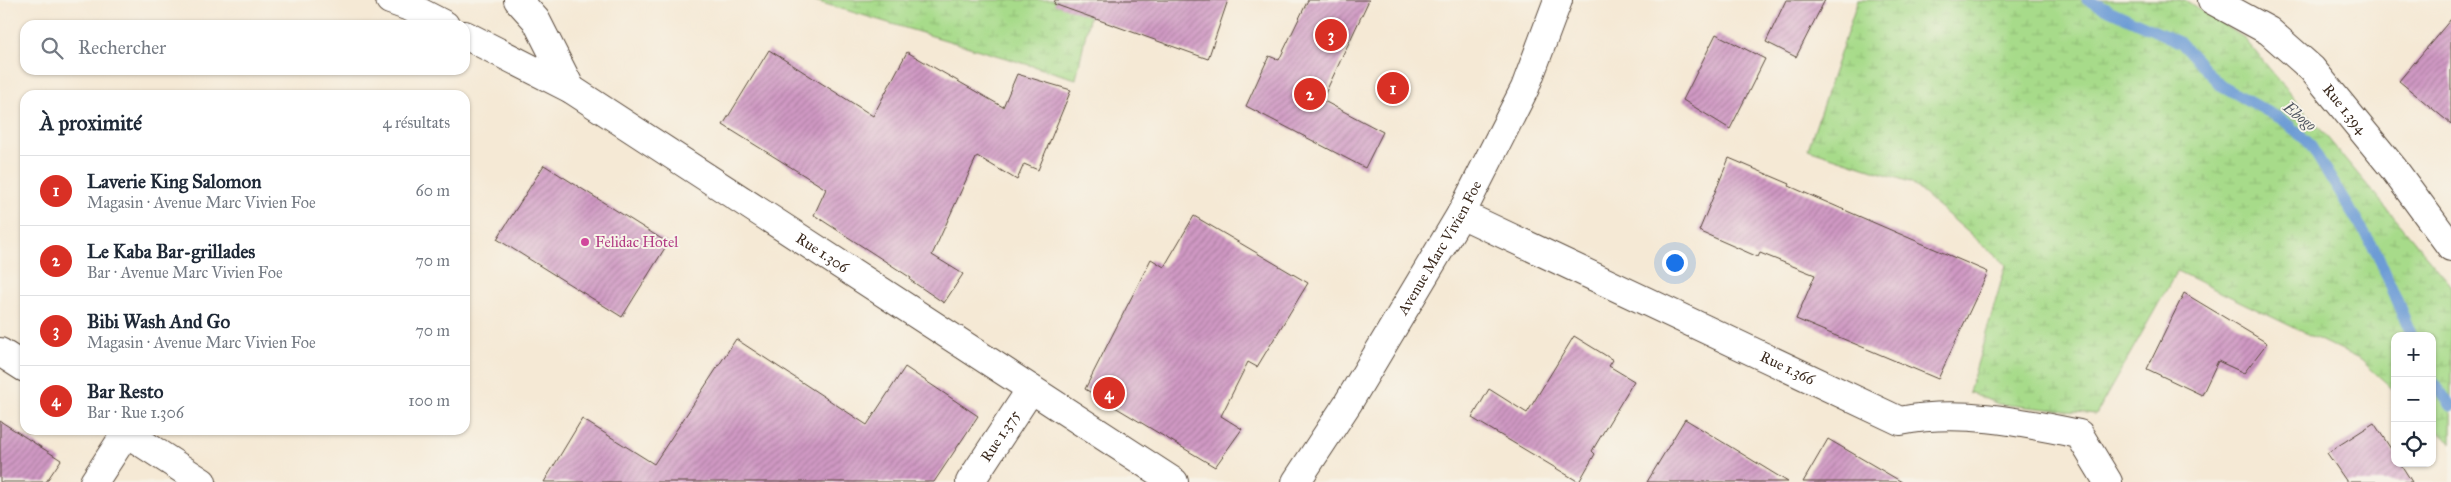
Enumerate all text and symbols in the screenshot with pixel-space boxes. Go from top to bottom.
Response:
pin: 3 [1315,16,1347,54]
search box [20,20,470,75]
icon: search [38,34,66,62]
text: Rechercher [78,36,166,59]
pin: 1 [1377,69,1409,107]
pin: 2 [1294,75,1326,113]
street label: Rue 1.394 [2319,80,2371,138]
water label: Ebogo [2279,97,2320,135]
text: À proximité [40,110,142,136]
text: 4 résultats [383,113,450,132]
text: Laverie King Salomon [87,170,261,193]
street label: Avenue Marc Vivien Foe [1393,178,1485,319]
text: 1 [53,181,59,200]
text: 60 m [416,181,450,200]
text: Magasin · Avenue Marc Vivien Foe [87,193,316,212]
street label: Rue 1.306 [793,229,853,277]
place label: Felidac Hotel [595,233,679,251]
marker: Felidac Hotel [579,236,591,248]
text: Le Kaba Bar-grillades [87,240,255,263]
your location [1662,250,1688,276]
text: 2 [52,251,60,270]
text: 70 m [415,251,450,270]
text: Bar · Avenue Marc Vivien Foe [87,263,283,282]
text: Bibi Wash And Go [87,310,230,333]
text: 3 [53,321,59,340]
text: 70 m [415,321,450,340]
map controls [2391,332,2436,467]
button: + [2391,332,2436,377]
text: Magasin · Avenue Marc Vivien Foe [87,333,316,352]
street label: Rue 1.366 [1757,347,1819,389]
pin: 4 [1093,374,1125,412]
button: − [2391,377,2436,422]
text: Bar Resto [87,380,163,403]
text: 4 [52,391,60,410]
text: 100 m [408,391,450,410]
text: Bar · Rue 1.306 [87,403,184,422]
street label: Rue 1.375 [977,407,1024,465]
button: locate [2391,422,2436,467]

